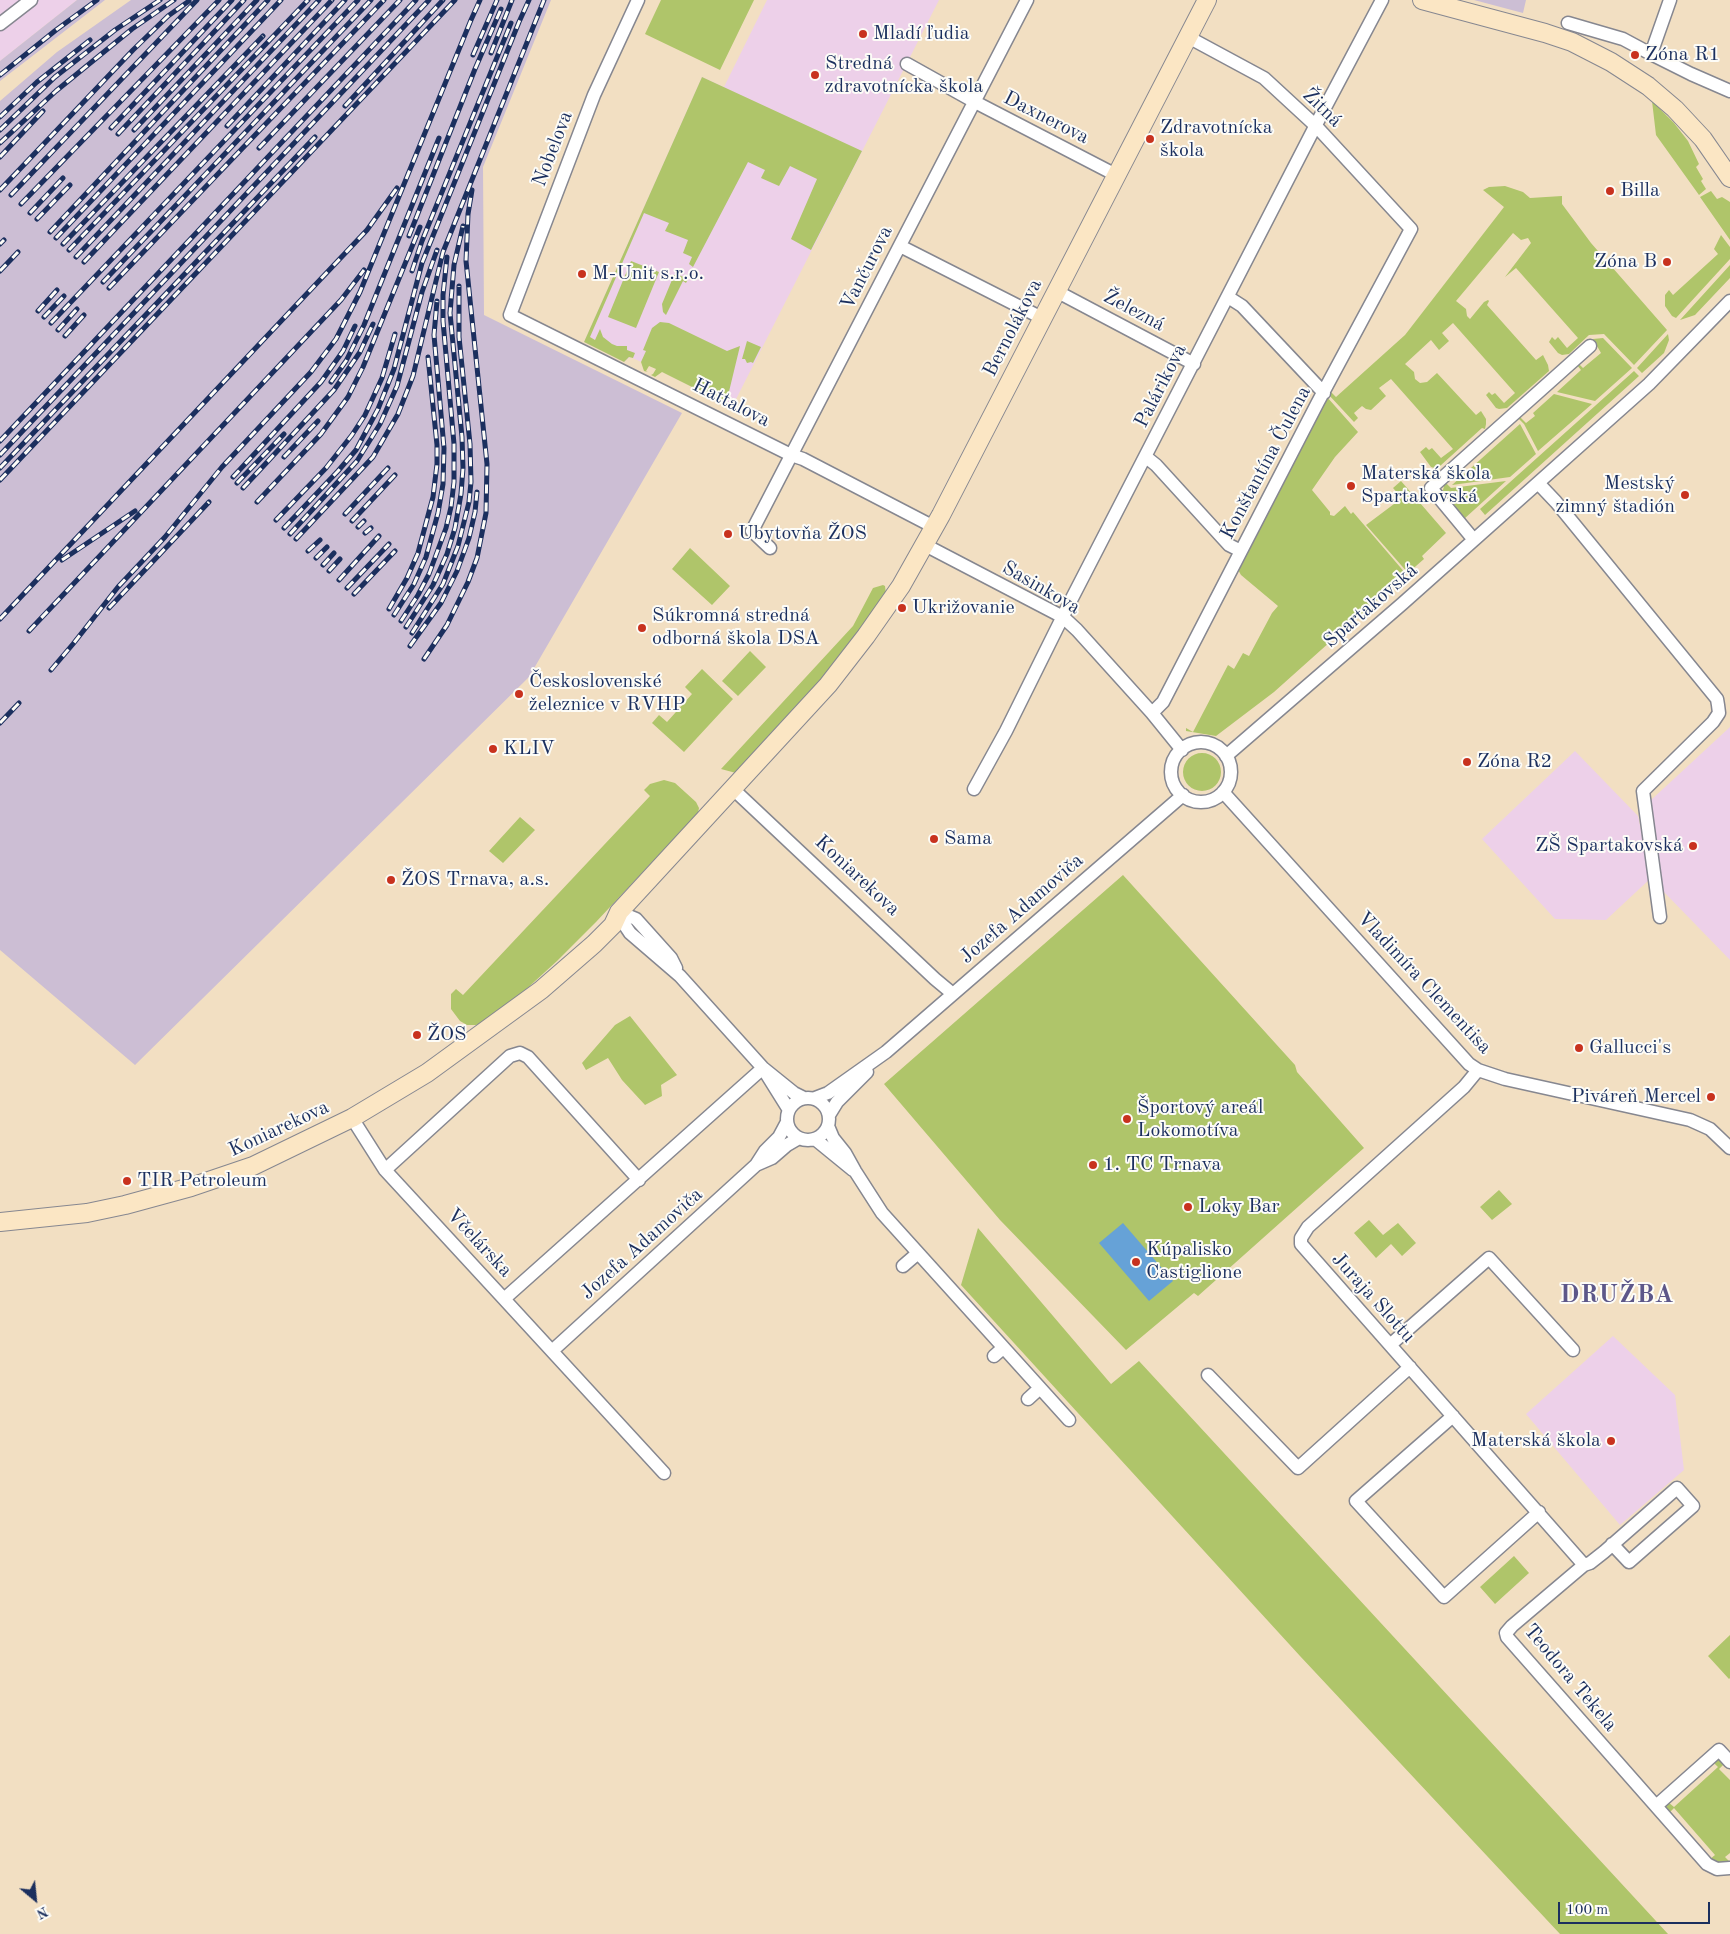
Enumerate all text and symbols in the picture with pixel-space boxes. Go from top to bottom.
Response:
place label: Mladí ľudia [873,22,970,46]
marker: Mladí ľudia [857,28,869,40]
place label: Zóna R1 [1645,43,1720,67]
marker: Zóna R1 [1629,49,1641,61]
place label: Stredná zdravotnícka škola [825,52,983,99]
marker: Stredná zdravotnícka škola [809,69,821,81]
street label: Žitná [1297,83,1347,133]
street label: Daxnerova [999,86,1093,150]
street label: Nobelova [528,108,578,190]
place label: Zdravotnícka škola [1160,116,1273,163]
marker: Zdravotnícka škola [1144,133,1156,145]
place label: Billa [1620,179,1660,203]
marker: Billa [1604,185,1616,197]
street label: Vančurova [836,222,898,314]
place label: Zóna B [1594,250,1657,274]
marker: Zóna B [1661,256,1673,268]
place label: M-Unit s.r.o. [592,262,704,286]
marker: M-Unit s.r.o. [576,268,588,280]
street label: Bernolákova [978,275,1048,381]
street label: Železná [1099,285,1169,337]
street label: Palárikova [1130,340,1192,432]
street label: Hattalova [688,373,774,433]
street label: Konštantína Čulena [1215,382,1317,544]
place label: Materská škola Spartakovská [1361,462,1491,509]
place label: Mestský zimný štadión [1556,472,1675,519]
marker: Materská škola Spartakovská [1345,480,1357,492]
marker: Mestský zimný štadión [1679,489,1691,501]
place label: Ubytovňa ŽOS [738,522,867,546]
marker: Ubytovňa ŽOS [722,528,734,540]
street label: Sasinkova [998,556,1084,620]
street label: Spartakovská [1319,559,1423,653]
place label: Ukrižovanie [912,596,1015,620]
marker: Ukrižovanie [896,602,908,614]
place label: Súkromná stredná odborná škola DSA [652,604,820,651]
marker: Súkromná stredná odborná škola DSA [636,622,648,634]
place label: Československé železnice v RVHP [529,670,685,717]
marker: Československé železnice v RVHP [513,688,525,700]
place label: KLIV [503,737,555,761]
marker: KLIV [487,743,499,755]
place label: Zóna R2 [1477,750,1552,774]
marker: Zóna R2 [1461,756,1473,768]
place label: Sama [944,827,992,851]
street label: Koniarekova [809,830,905,922]
marker: Sama [928,833,940,845]
place label: ZŠ Spartakovská [1535,834,1683,858]
marker: ZŠ Spartakovská [1687,840,1699,852]
street label: Jozefa Adamoviča [955,849,1089,969]
place label: ŽOS Trnava, a.s. [401,868,549,892]
marker: ŽOS Trnava, a.s. [385,874,397,886]
street label: Vladimíra Clementisa [1352,907,1496,1059]
place label: ŽOS [427,1023,466,1047]
marker: ŽOS [411,1029,423,1041]
place label: Gallucci's [1589,1036,1671,1060]
marker: Gallucci's [1573,1042,1585,1054]
place label: Piváreň Mercel [1571,1085,1701,1109]
marker: Piváreň Mercel [1705,1091,1717,1103]
street label: Koniarekova [225,1095,333,1163]
place label: Športový areál Lokomotíva [1137,1096,1263,1143]
marker: Športový areál Lokomotíva [1121,1113,1133,1125]
place label: 1. TC Trnava [1103,1153,1221,1177]
marker: 1. TC Trnava [1087,1159,1099,1171]
place label: TIR Petroleum [137,1169,267,1193]
marker: TIR Petroleum [121,1175,133,1187]
street label: Jozefa Adamoviča [576,1183,708,1305]
place label: Loky Bar [1198,1195,1280,1219]
marker: Loky Bar [1182,1201,1194,1213]
street label: Včelárska [441,1203,517,1283]
place label: Kúpalisko Castiglione [1146,1238,1242,1285]
street label: Juraja Slottu [1326,1248,1420,1348]
marker: Kúpalisko Castiglione [1130,1256,1142,1268]
district label: DRUŽBA [1559,1280,1675,1310]
place label: Materská škola [1471,1429,1601,1453]
marker: Materská škola [1605,1435,1617,1447]
street label: Teodora Tekela [1518,1619,1622,1737]
north arrow [10,1874,60,1924]
scale bar [1560,1892,1712,1924]
text: 100 m [1566,1903,1608,1918]
text: N [34,1904,50,1921]

